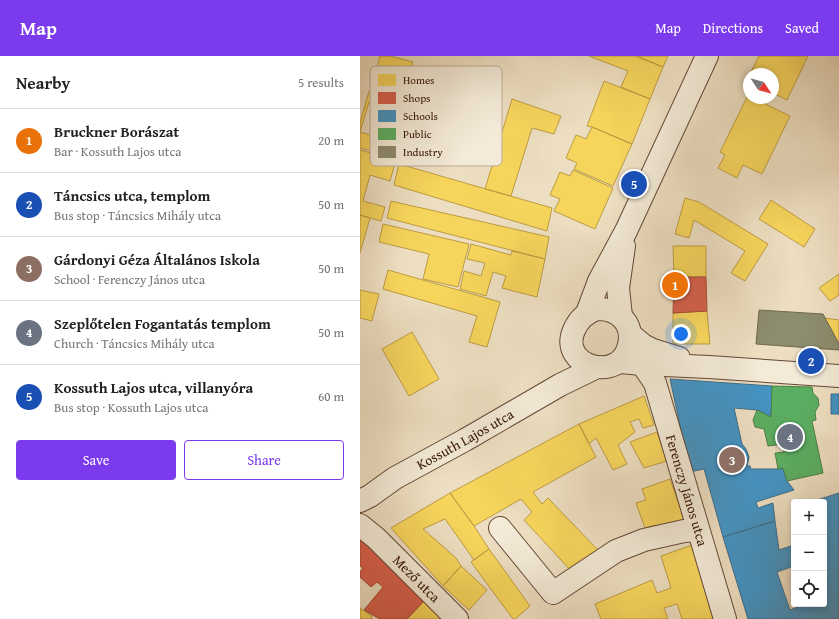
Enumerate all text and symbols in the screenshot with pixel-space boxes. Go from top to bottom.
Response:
text: Map [20,14,57,42]
text: Map [655,18,681,38]
text: Directions [703,18,763,38]
text: Saved [785,18,819,38]
legend [370,66,502,166]
north arrow [743,68,779,104]
text: Nearby [16,70,70,95]
text: Homes [403,72,434,88]
text: 5 results [298,73,344,92]
text: Shops [403,90,430,106]
text: Schools [403,108,438,124]
text: Bruckner Borászat [54,121,179,142]
text: Public [403,126,432,142]
text: 1 [26,131,32,150]
text: 20 m [318,131,344,150]
text: Bar · Kossuth Lajos utca [54,142,181,161]
text: Industry [403,144,443,160]
pin: 5 [621,169,647,199]
text: Táncsics utca, templom [54,185,210,206]
text: 2 [26,195,32,214]
text: 50 m [318,195,344,214]
text: Bus stop · Táncsics Mihály utca [54,206,221,225]
text: Gárdonyi Géza Általános Iskola [54,249,260,270]
text: 3 [26,259,32,278]
text: 50 m [318,259,344,278]
text: School · Ferenczy János utca [54,270,205,289]
pin: 1 [662,270,688,300]
text: Szeplőtelen Fogantatás templom [54,313,271,334]
text: 4 [26,323,32,342]
text: 50 m [318,323,344,342]
your location [671,324,691,344]
text: Church · Táncsics Mihály utca [54,334,215,353]
pin: 2 [798,346,824,376]
text: Kossuth Lajos utca, villanyóra [54,377,253,398]
text: 5 [26,387,32,406]
text: 60 m [318,387,344,406]
text: Bus stop · Kossuth Lajos utca [54,398,208,417]
street label: Kossuth Lajos utca [413,404,518,474]
pin: 4 [777,422,803,452]
street label: Ferenczy János utca [661,432,713,549]
button: Save [16,440,176,480]
button: Share [184,440,344,480]
pin: 3 [719,445,745,475]
map controls [791,499,827,607]
button: + [791,499,827,535]
button: − [791,535,827,571]
street label: Mező utca [388,550,445,607]
button: locate [791,571,827,607]

